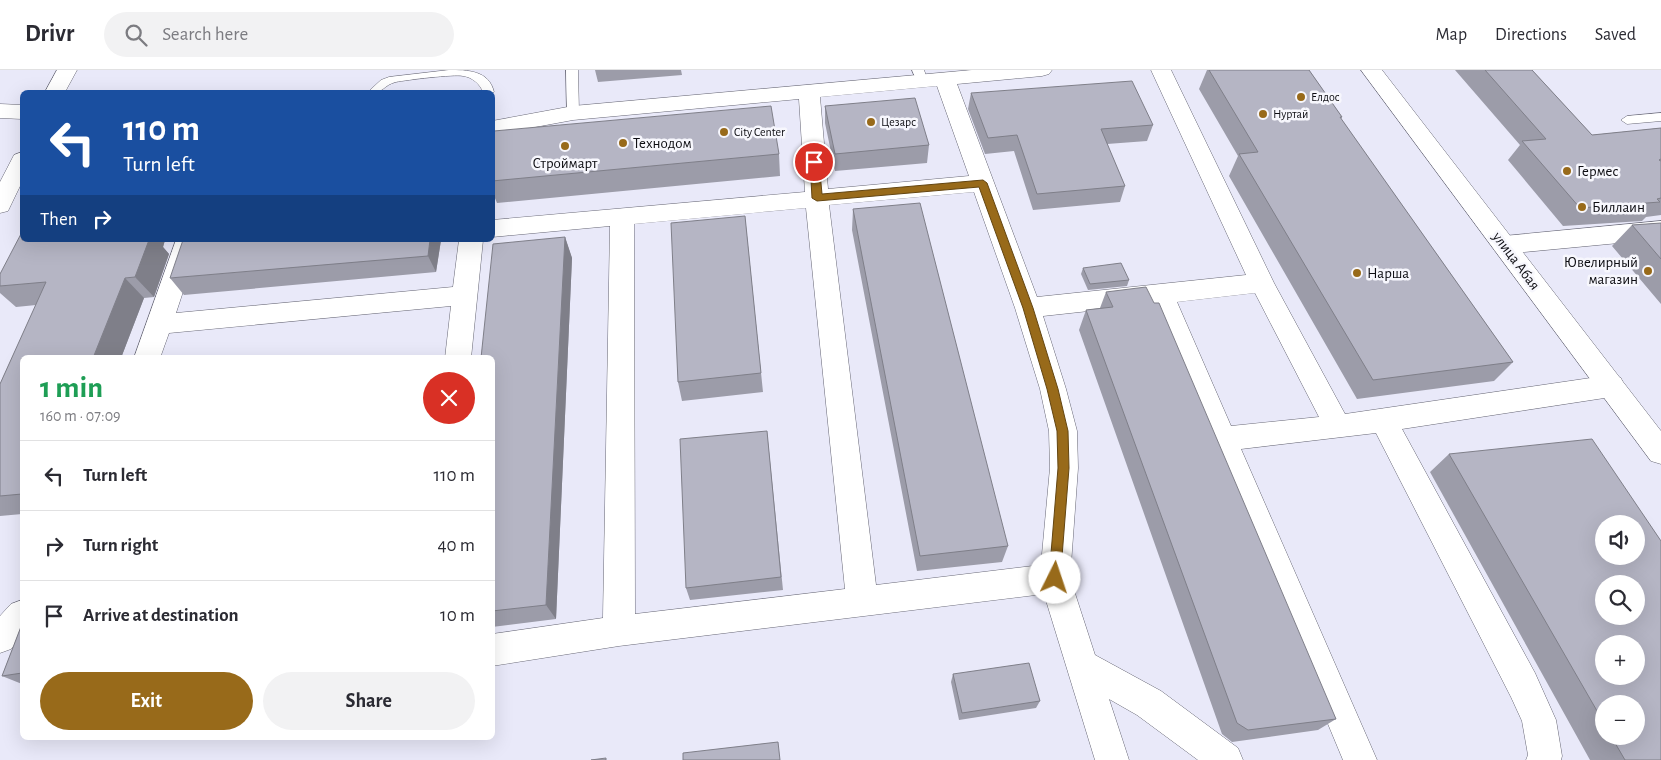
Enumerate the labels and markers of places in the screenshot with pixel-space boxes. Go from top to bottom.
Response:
marker: Елдос [1295,91,1307,103]
place label: Елдос [1311,91,1340,103]
marker: Нуртай [1257,108,1269,120]
place label: Нуртай [1273,108,1308,121]
marker: Цезарс [865,116,877,128]
place label: Цезарс [881,116,916,128]
marker: City Center [718,126,730,138]
place label: City Center [734,126,785,139]
place label: Технодом [633,136,692,151]
marker: Технодом [617,137,629,149]
marker: Строймарт [559,140,571,152]
pin [793,141,835,183]
place label: Строймарт [532,156,598,171]
place label: Гермес [1577,164,1619,179]
marker: Гермес [1561,165,1573,177]
place label: Биллаин [1592,200,1645,215]
marker: Биллаин [1576,201,1588,213]
place label: Ювелирный магазин [1564,255,1638,287]
marker: Ювелирный магазин [1642,265,1654,277]
place label: Нарша [1367,266,1409,281]
marker: Нарша [1351,267,1363,279]

